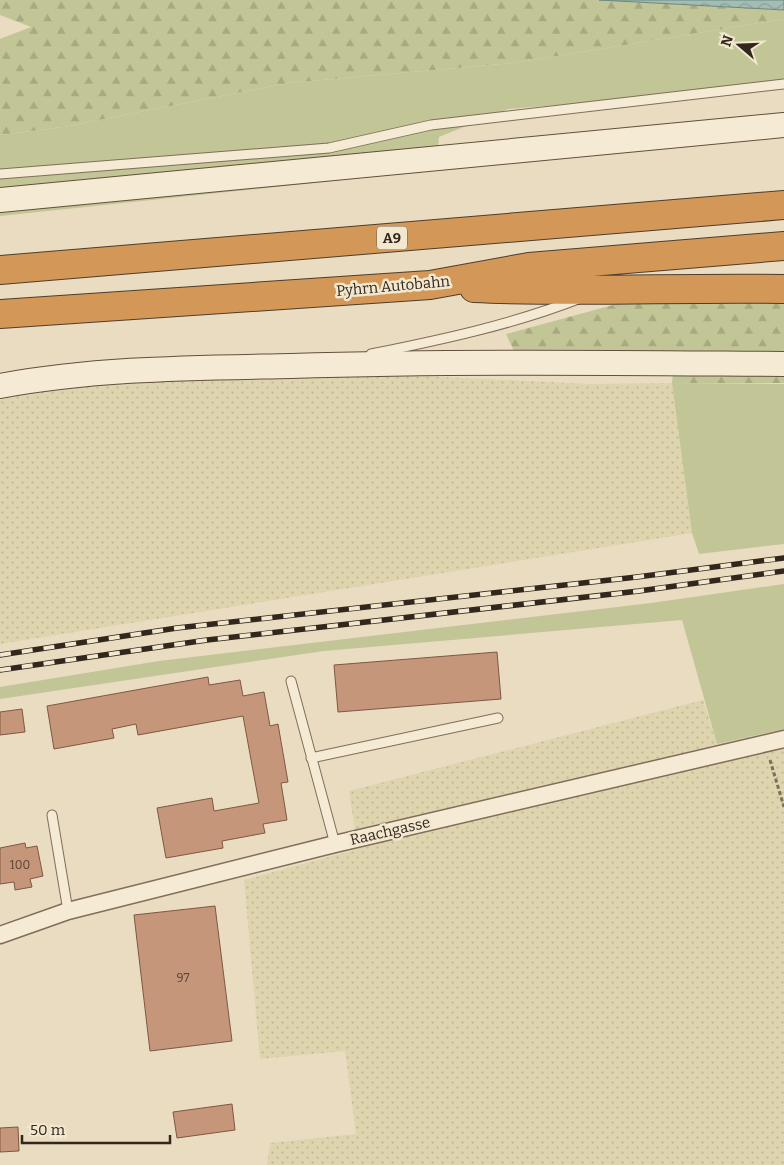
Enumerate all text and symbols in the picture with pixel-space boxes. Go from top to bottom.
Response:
north arrow [714,20,764,70]
text: N [717,33,737,49]
road number: A9 [377,227,407,250]
street label: Pyhrn Autobahn [335,272,451,300]
street label: Raachgasse [348,813,432,849]
house number: 100 [10,858,30,872]
house number: 97 [177,971,189,985]
scale bar [22,1112,170,1144]
text: 50 m [30,1121,66,1139]

